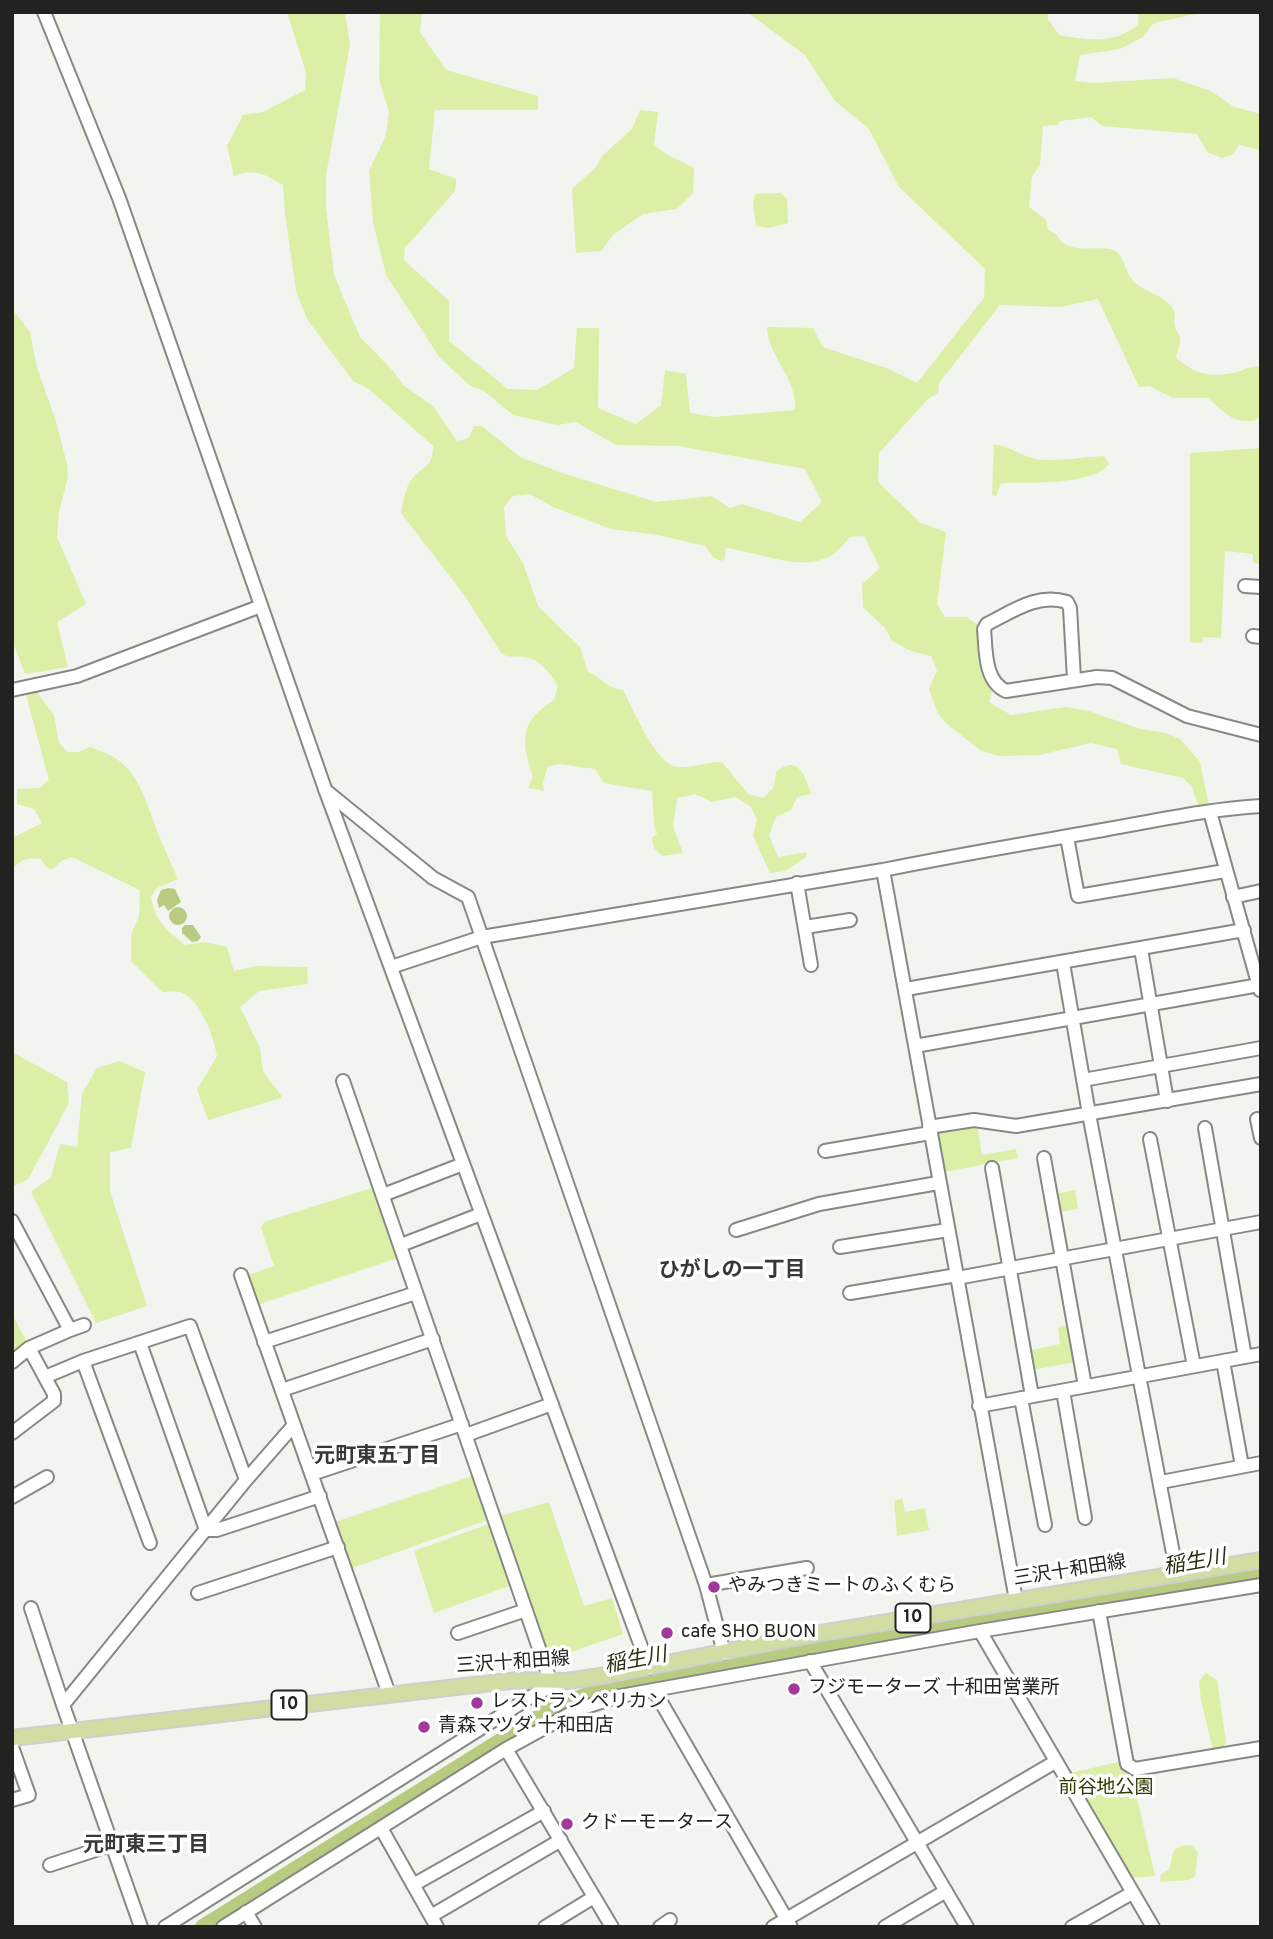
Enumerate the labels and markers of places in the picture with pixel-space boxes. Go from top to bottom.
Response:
place label: やみつきミートのふくむら [728,1576,956,1598]
marker: やみつきミートのふくむら [706,1579,722,1595]
place label: cafe SHO BUON [681,1622,816,1644]
marker: cafe SHO BUON [659,1625,675,1641]
place label: フジモーターズ 十和田営業所 [808,1678,1059,1700]
marker: フジモーターズ 十和田営業所 [786,1681,802,1697]
place label: レストラン ペリカン [491,1692,666,1714]
marker: レストラン ペリカン [469,1695,485,1711]
place label: 青森マツダ 十和田店 [438,1716,613,1738]
marker: 青森マツダ 十和田店 [416,1719,432,1735]
place label: クドーモータース [581,1813,733,1835]
marker: クドーモータース [559,1816,575,1832]

